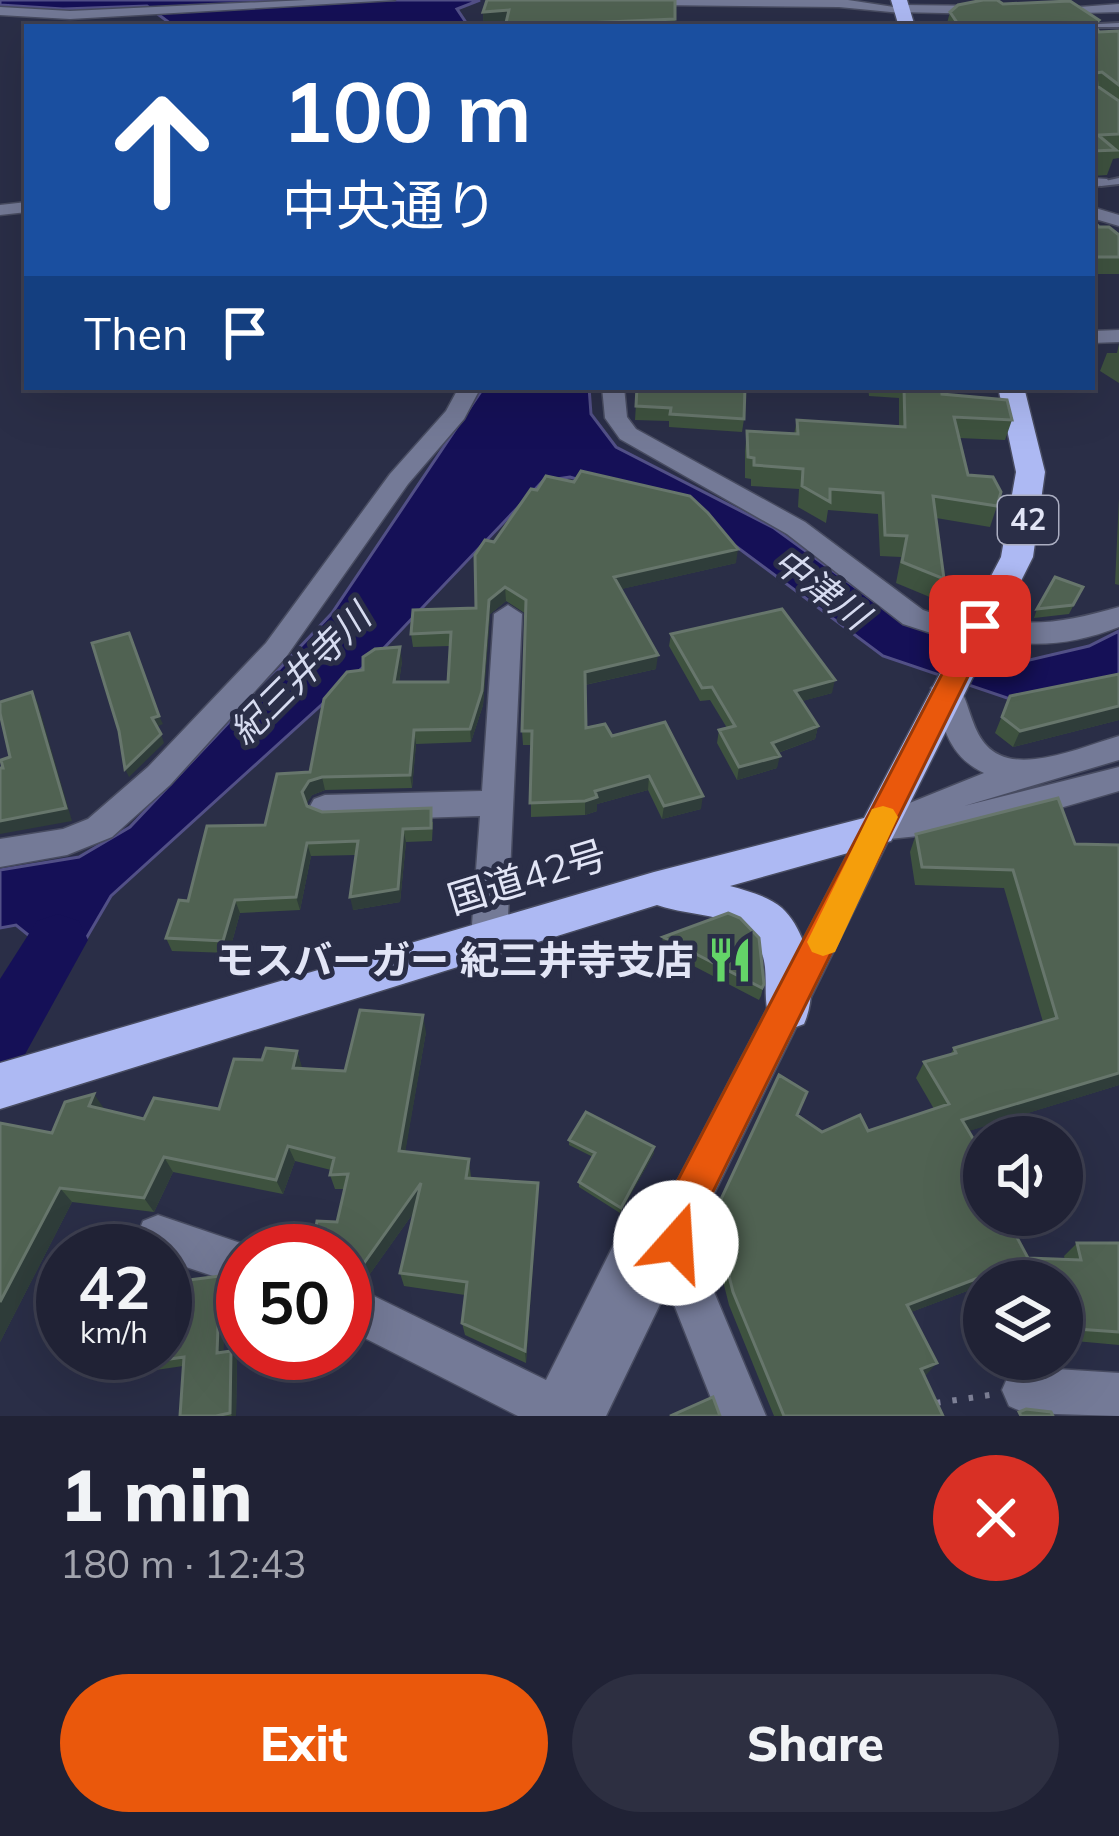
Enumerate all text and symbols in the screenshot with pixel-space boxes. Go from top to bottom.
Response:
text: 100 m [282,58,532,163]
icon: ahead [84,72,240,228]
text: 中央通り [282,171,498,239]
icon: arrive [212,300,278,366]
text: Then [84,305,188,361]
road number: 42 [998,496,1058,544]
water label: 中津川 [765,537,881,640]
pin [929,575,1031,677]
water label: 紀三井寺川 [220,591,382,753]
icon: arrive [947,593,1013,659]
street label: 国道42号 [441,829,612,924]
place label: モスバーガー 紀三井寺支店 [215,935,694,984]
restaurant icon: モスバーガー 紀三井寺支店 [705,935,755,985]
map controls [963,1116,1083,1380]
button: sound [963,1116,1083,1236]
position arrow [613,1180,739,1306]
speed limit sign: 50 [216,1224,372,1380]
text: 42 [78,1249,150,1324]
button: layers [963,1260,1083,1380]
text: km/h [80,1313,148,1351]
text: 1 min [60,1449,253,1539]
button: close [933,1455,1059,1581]
text: 180 m · 12:43 [60,1539,306,1588]
button: Exit [60,1674,548,1812]
button: Share [572,1674,1059,1812]

